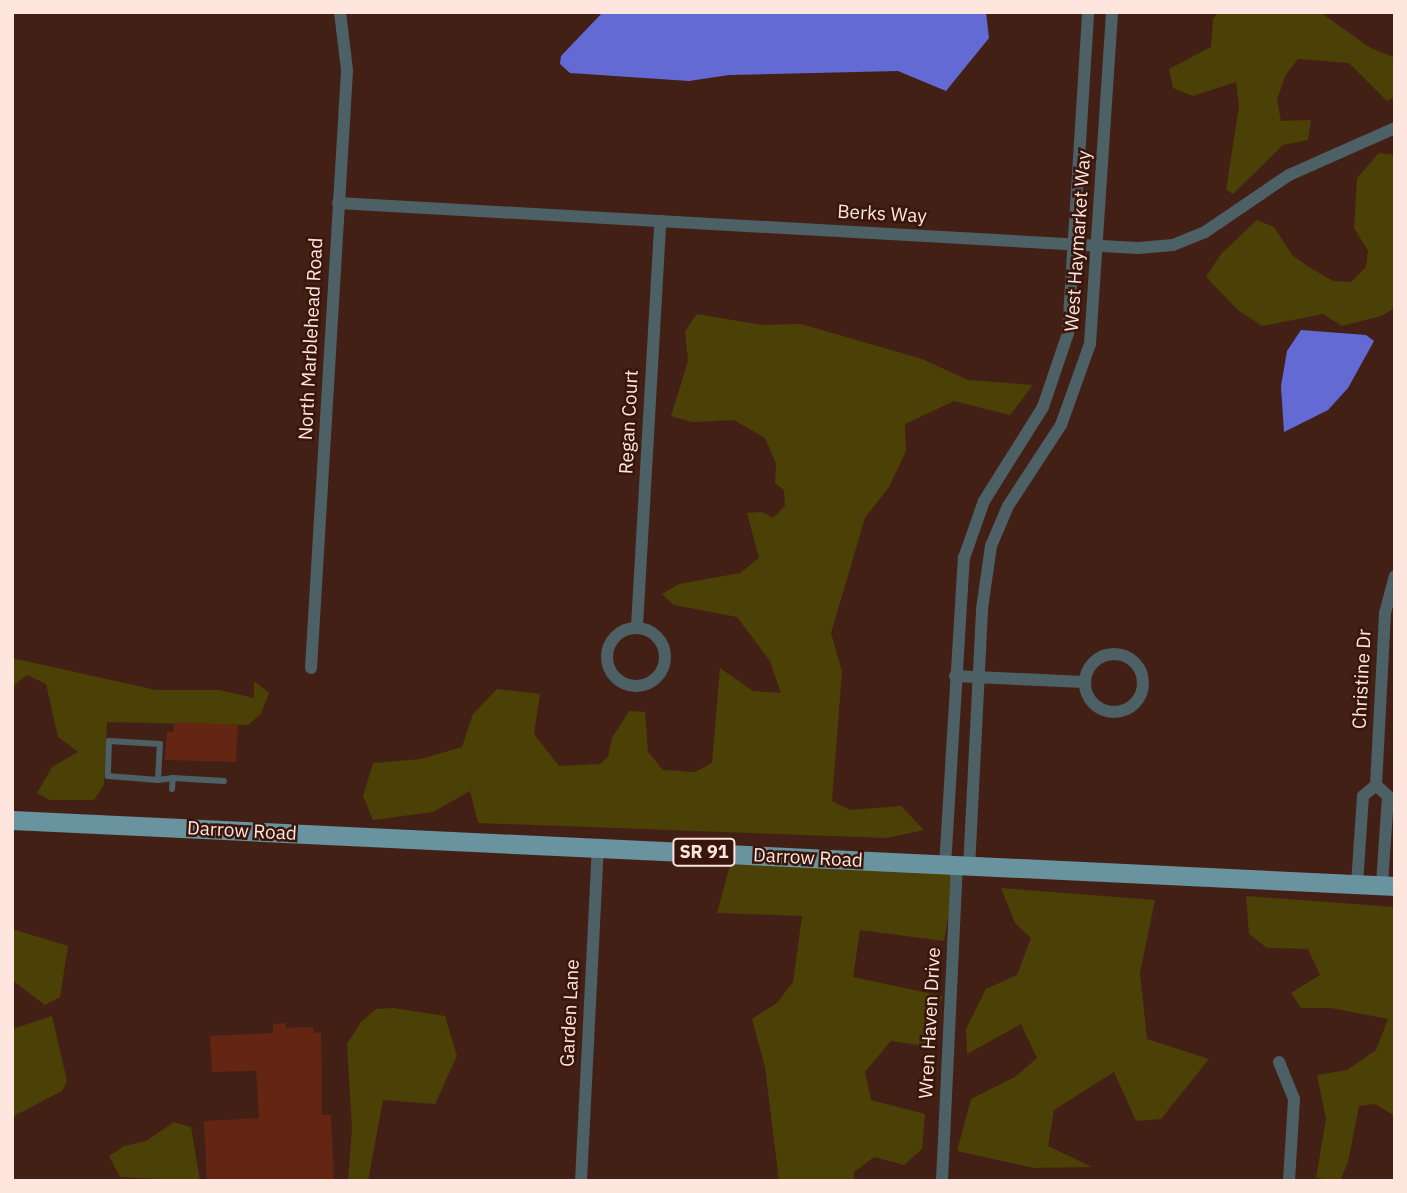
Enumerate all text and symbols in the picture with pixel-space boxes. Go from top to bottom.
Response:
street label: West Haymarket Way [1060,150,1096,332]
street label: Berks Way [837,200,927,228]
street label: North Marblehead Road [294,237,328,441]
street label: Regan Court [615,369,643,475]
street label: Christine Dr [1348,628,1376,730]
street label: Darrow Road [186,817,298,845]
road number: SR 91 [671,838,737,866]
street label: Darrow Road [752,844,864,872]
street label: Wren Haven Drive [915,947,945,1099]
street label: Garden Lane [556,959,584,1067]

